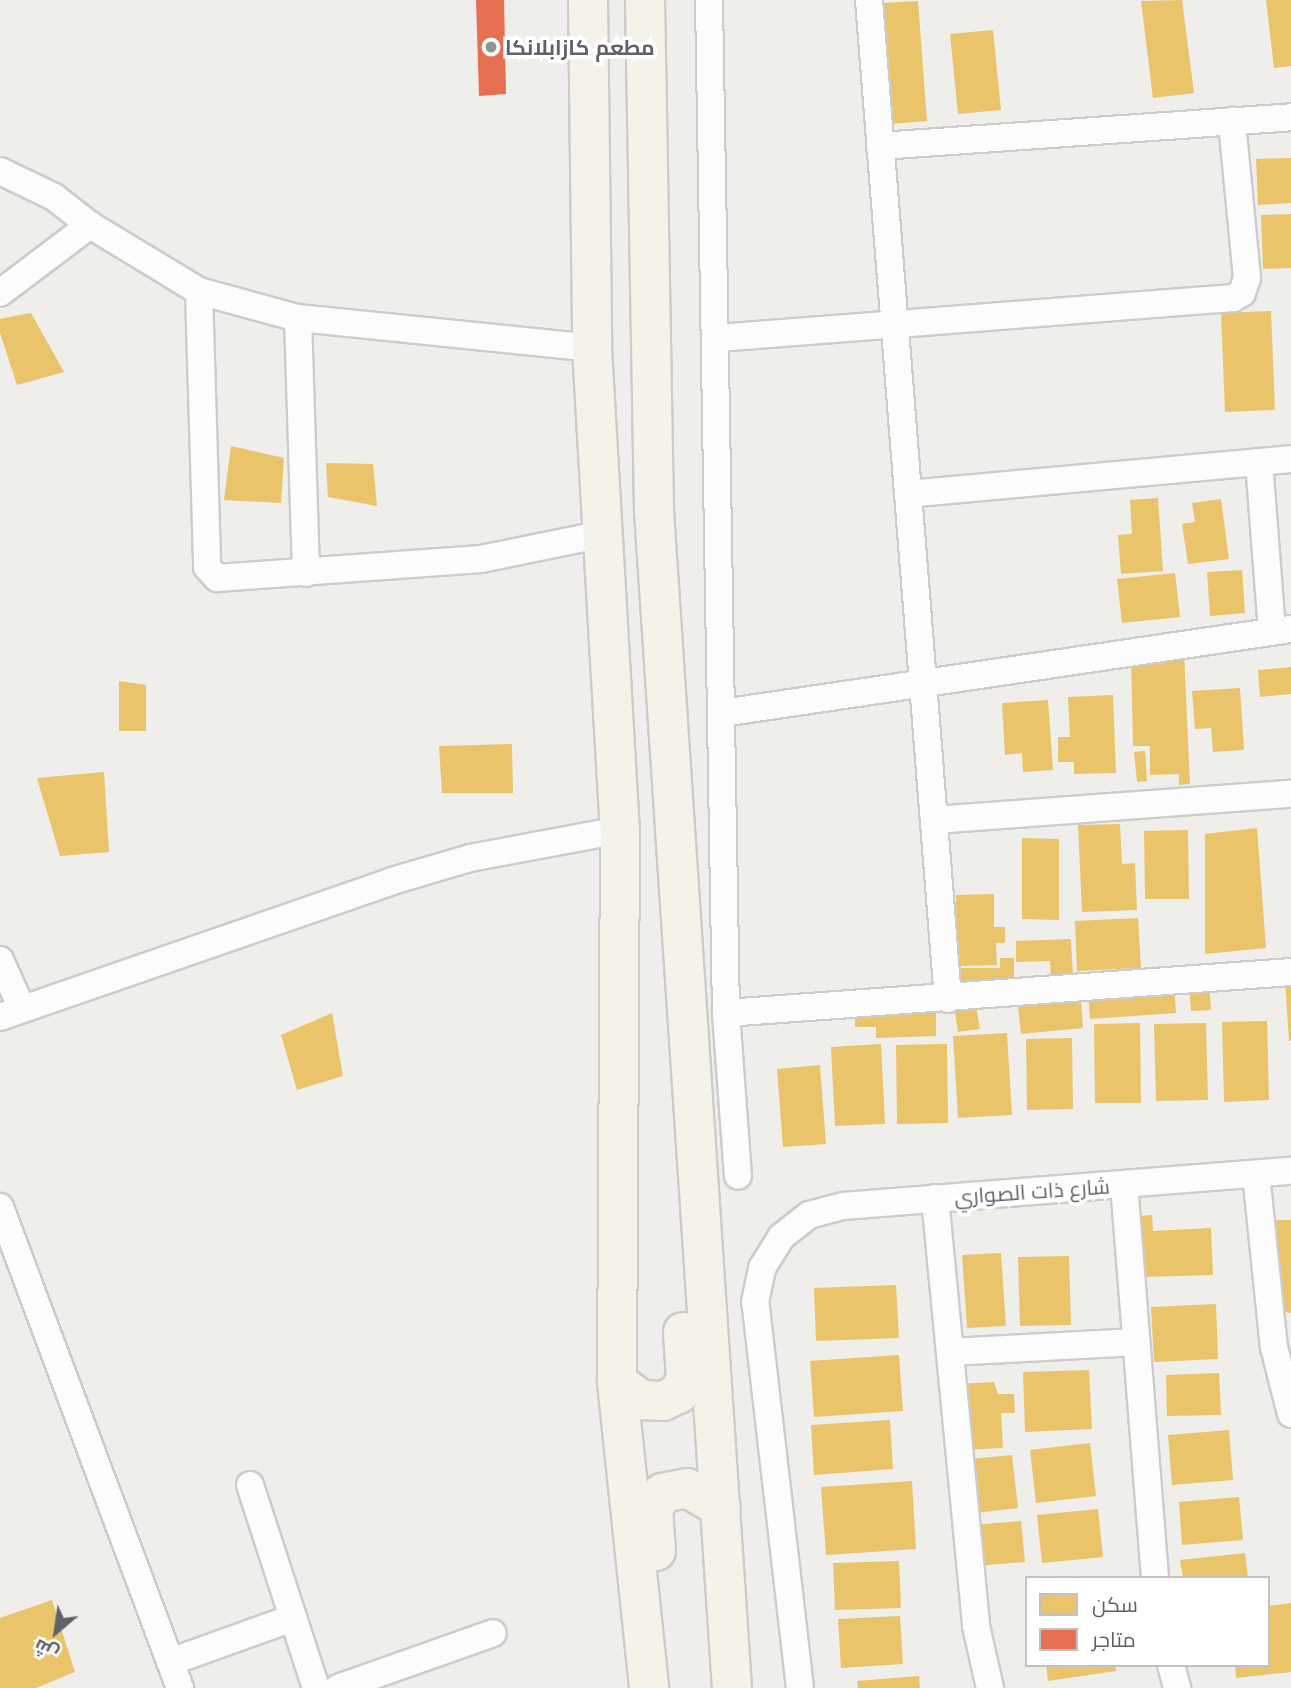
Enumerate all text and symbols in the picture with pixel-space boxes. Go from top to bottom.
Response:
place label: مطعم كازابلانكا [505,34,655,60]
marker: مطعم كازابلانكا [483,39,499,55]
street label: شارع ذات الصواري [953,1173,1111,1209]
legend [1025,1576,1270,1667]
text: سكن [1092,1591,1138,1617]
north arrow [21,1597,91,1667]
text: متاجر [1092,1626,1136,1652]
text: ش [29,1634,62,1667]

